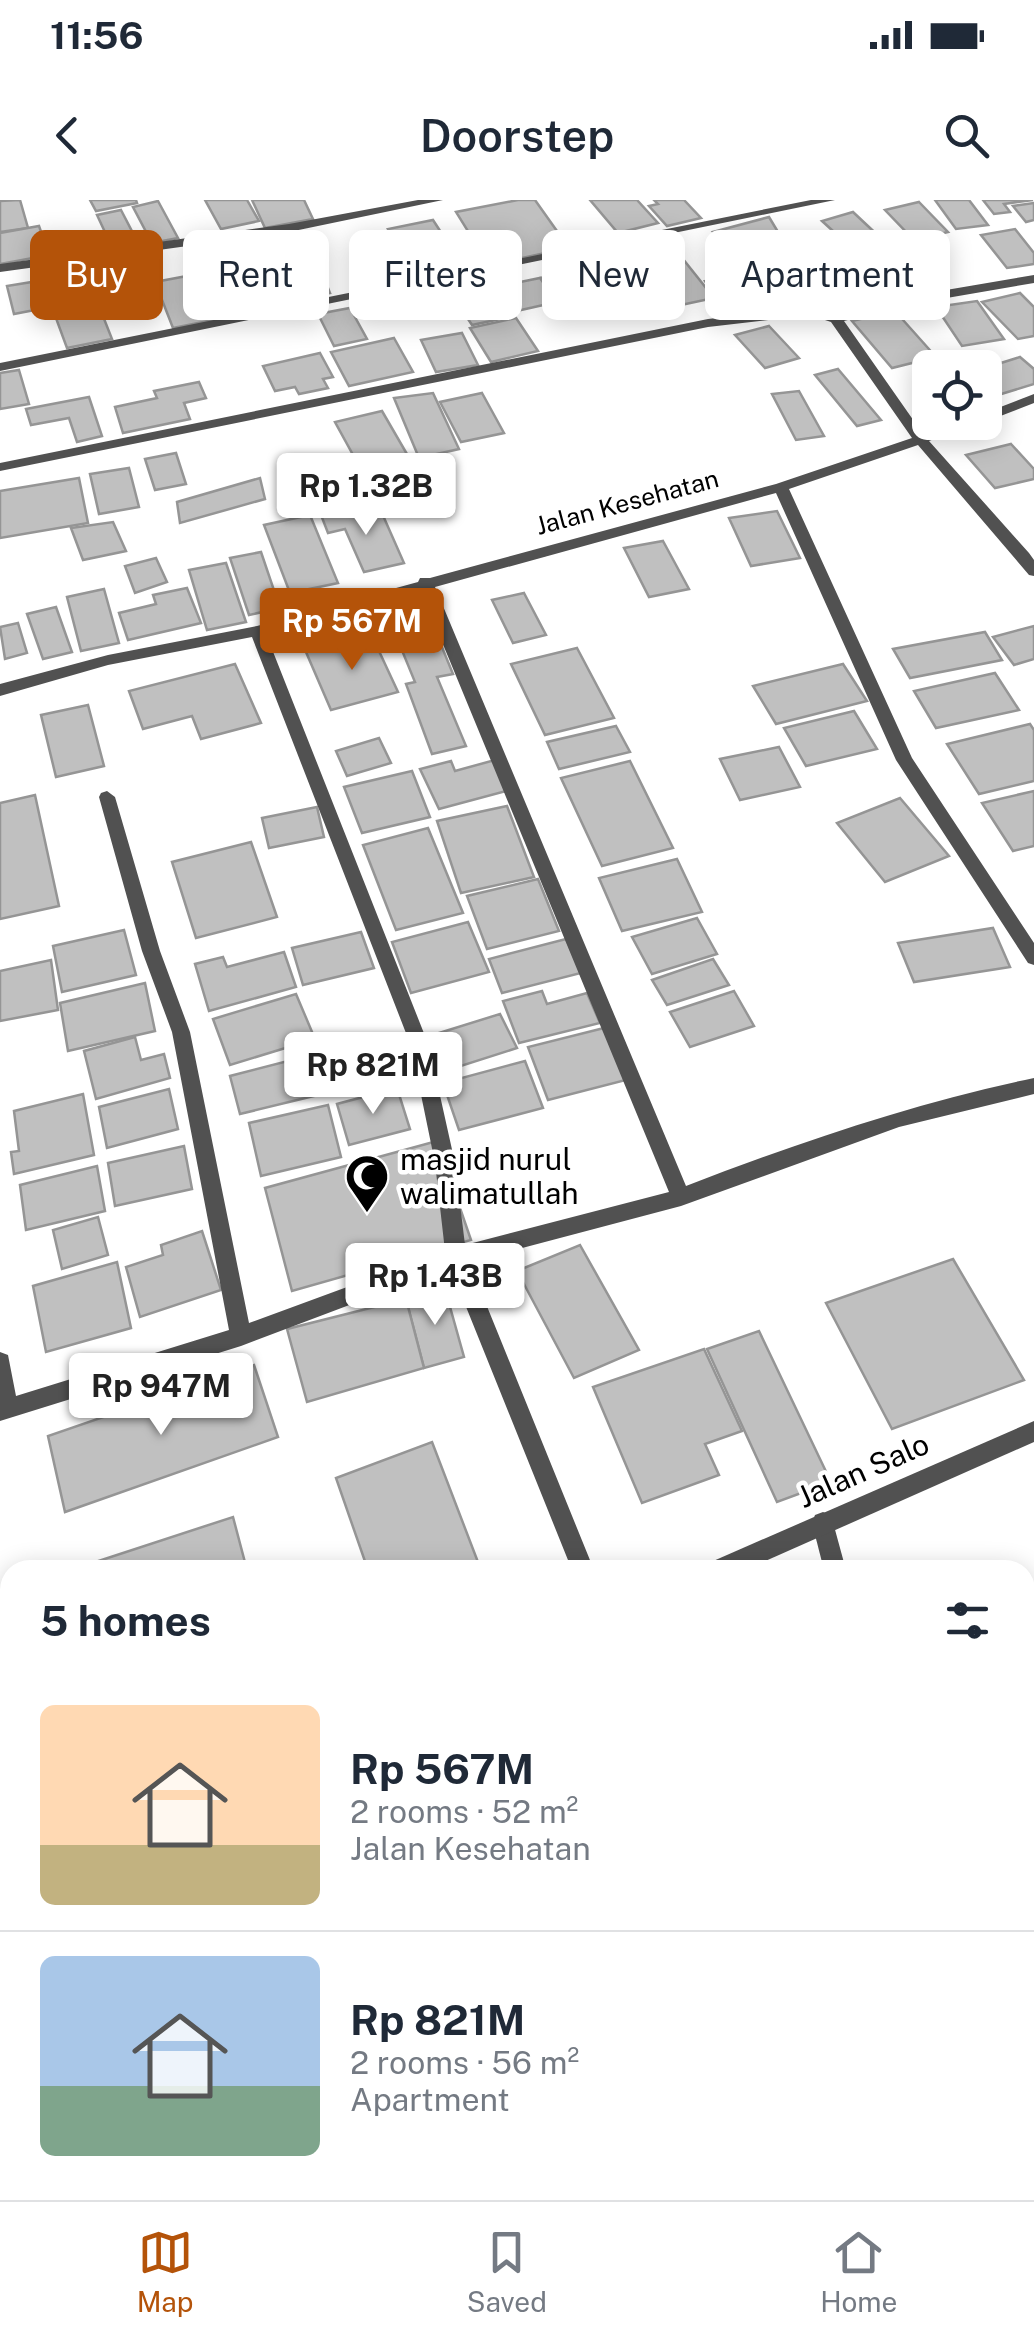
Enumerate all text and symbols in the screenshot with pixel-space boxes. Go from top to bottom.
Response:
text: 11:56 [50,13,144,58]
icon: back [40,108,95,163]
icon: search [939,108,994,163]
text: Doorstep [420,109,614,162]
chip: Buy [30,230,163,320]
chip: Rent [183,230,329,320]
chip: Filters [349,230,522,320]
chip: New [542,230,685,320]
chip: Apartment [705,230,950,320]
map controls [912,350,1002,440]
button: locate [912,350,1002,440]
pin: Rp 1.32B [263,453,469,538]
street label: Jalan Kesehatan [532,463,722,541]
text: Rp 1.32B [299,467,433,504]
pin: Rp 567M [260,588,444,673]
text: Rp 567M [282,602,422,639]
pin: Rp 821M [281,1032,465,1117]
text: Rp 821M [306,1046,440,1083]
place label: masjid nurul walimatullah [400,1141,579,1211]
mosque icon: masjid nurul walimatullah [344,1153,390,1214]
pin: Rp 1.43B [332,1243,538,1328]
text: Rp 1.43B [367,1257,503,1294]
pin: Rp 947M [69,1353,253,1438]
text: Rp 947M [91,1367,231,1404]
street label: Jalan Salo [792,1425,934,1515]
icon: filters [940,1593,995,1648]
text: 5 homes [40,1596,211,1645]
text: Rp 567M [350,1744,534,1793]
icon: home [120,1745,240,1865]
text: 2 rooms · 52 m² [350,1793,578,1830]
text: Jalan Kesehatan [350,1830,591,1867]
text: Rp 821M [350,1995,525,2044]
icon: home [120,1996,240,2116]
text: 2 rooms · 56 m² [350,2044,579,2081]
text: Apartment [350,2081,510,2118]
tab: Map [137,2225,194,2318]
tab: Saved [467,2225,547,2318]
tab: Home [820,2225,897,2318]

